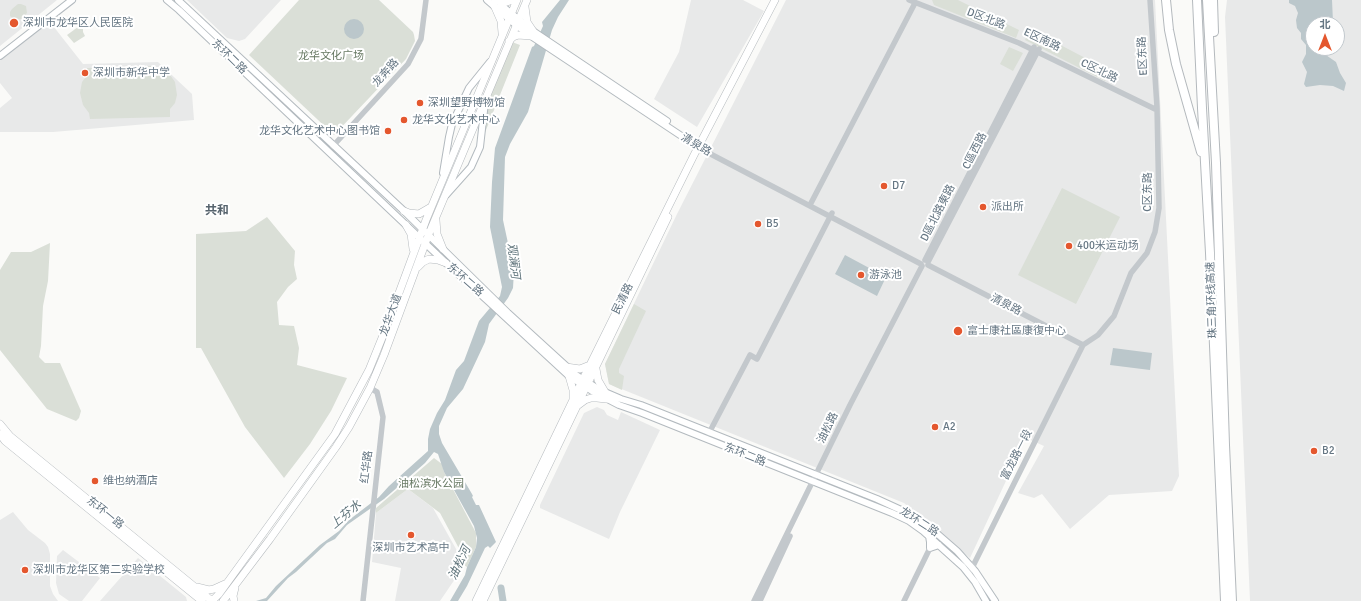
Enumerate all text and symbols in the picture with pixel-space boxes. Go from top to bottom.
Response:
street label: D区北路 [965,6,1007,32]
place label: 深圳市龙华区人民医院 [23,16,133,30]
north arrow [1305,16,1345,56]
marker: 深圳市龙华区人民医院 [8,17,20,29]
text: 北 [1320,18,1331,31]
street label: E区南路 [1021,26,1063,54]
street label: E区东路 [1135,36,1151,76]
street label: 东环二路 [209,37,249,77]
park label: 龙华文化广场 [298,49,364,63]
street label: 龙奔路 [370,56,402,90]
street label: C区北路 [1078,56,1120,86]
place label: 深圳市新华中学 [93,66,170,80]
marker: 深圳市新华中学 [80,68,90,78]
place label: 深圳望野博物馆 [428,96,505,110]
marker: 深圳望野博物馆 [415,98,425,108]
place label: 龙华文化艺术中心 [412,113,500,127]
marker: 龙华文化艺术中心 [399,115,409,125]
place label: 龙华文化艺术中心图书馆 [259,124,380,138]
marker: 龙华文化艺术中心图书馆 [383,126,393,136]
street label: C區西路 [960,130,990,172]
street label: 清泉路 [678,131,714,159]
street label: C区东路 [1141,172,1155,212]
place label: D7 [892,179,905,193]
marker: D7 [879,181,889,191]
street label: D區北路東路 [918,182,958,244]
place label: 派出所 [991,200,1024,214]
marker: 派出所 [978,202,988,212]
district label: 共和 [205,204,229,218]
place label: B5 [766,217,779,231]
marker: B5 [753,219,763,229]
place label: 400米运动场 [1077,239,1139,253]
marker: 400米运动场 [1064,241,1074,251]
water label: 观澜河 [504,242,522,280]
street label: 东环二路 [444,261,486,299]
street label: 珠三角环线高速 [1204,261,1220,339]
place label: 游泳池 [869,268,902,282]
marker: 游泳池 [856,270,866,280]
street label: 民清路 [610,281,636,317]
street label: 龙华大道 [377,292,405,338]
street label: 清泉路 [988,292,1024,318]
place label: 富士康社區康復中心 [967,324,1066,338]
marker: 富士康社區康復中心 [952,325,964,337]
street label: 油松路 [815,410,841,446]
place label: A2 [943,420,956,434]
marker: A2 [930,422,940,432]
street label: 富龙路一段 [999,428,1035,482]
street label: 东环二路 [722,441,768,469]
place label: B2 [1322,444,1335,458]
marker: B2 [1309,446,1319,456]
street label: 红华路 [358,450,376,484]
place label: 维也纳酒店 [103,474,158,488]
marker: 维也纳酒店 [90,476,100,486]
park label: 油松滨水公园 [398,477,464,491]
street label: 东环一路 [84,494,126,532]
water label: 上芬水 [328,498,364,532]
street label: 龙环二路 [897,504,941,540]
marker: 深圳市艺术高中 [406,530,416,540]
place label: 深圳市艺术高中 [373,541,449,555]
water label: 油松河 [446,544,474,582]
place label: 深圳市龙华区第二实验学校 [33,563,165,577]
marker: 深圳市龙华区第二实验学校 [20,565,30,575]

